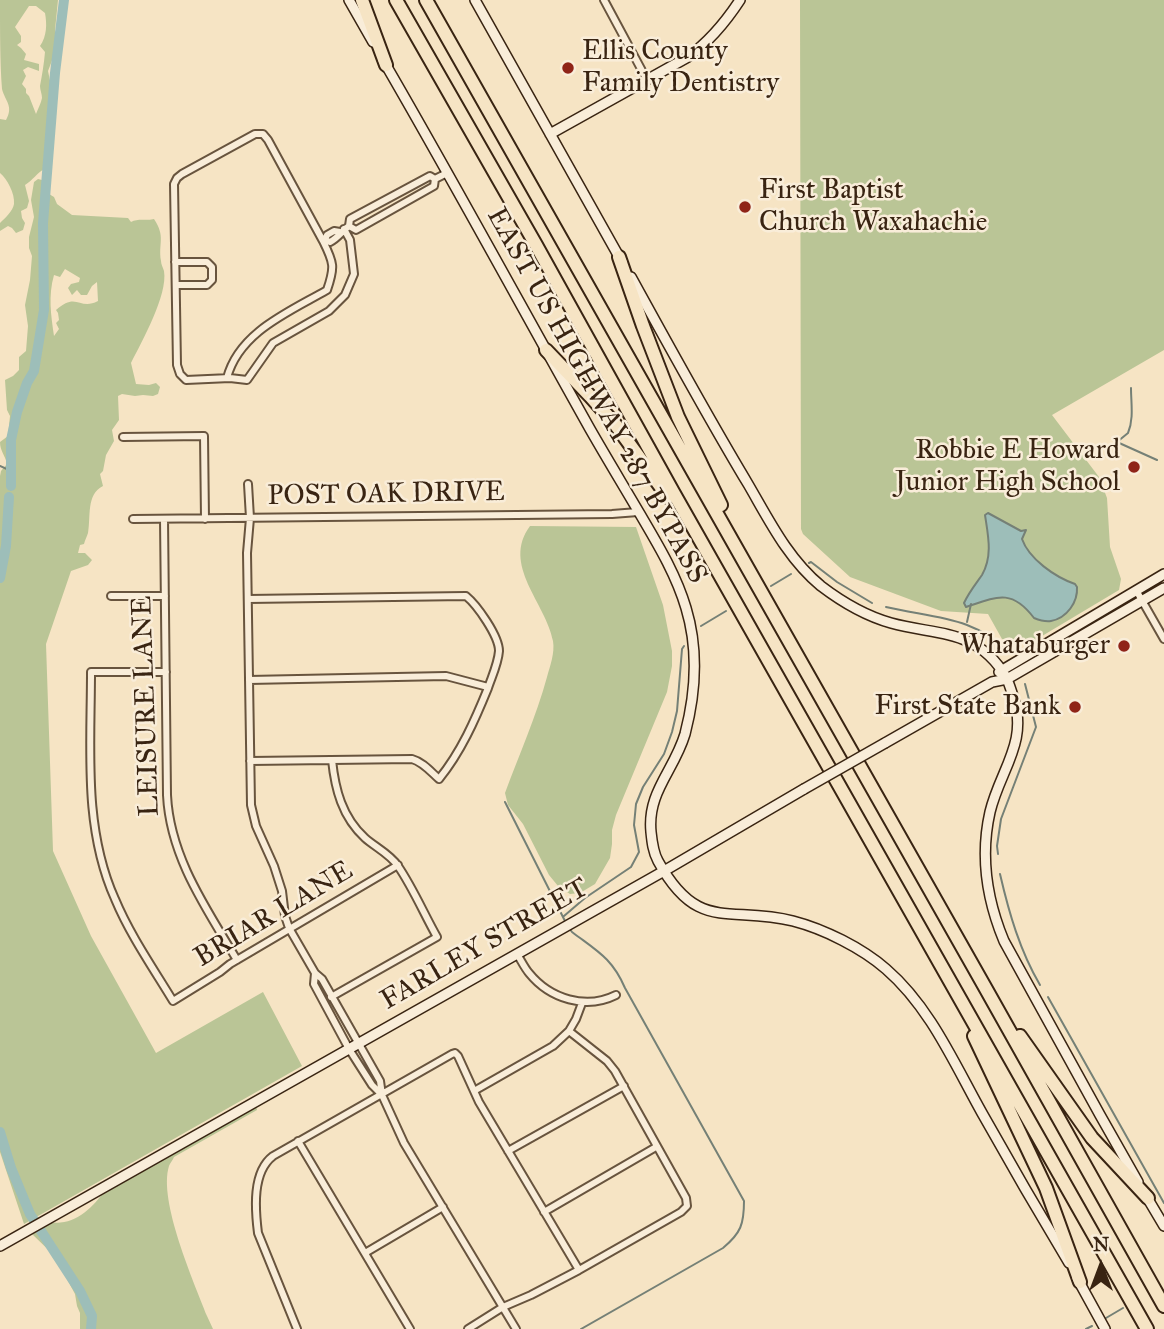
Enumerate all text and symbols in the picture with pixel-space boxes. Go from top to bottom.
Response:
place label: Ellis County Family Dentistry [582,35,779,101]
marker: Ellis County Family Dentistry [560,60,576,76]
place label: First Baptist Church Waxahachie [759,174,988,240]
marker: First Baptist Church Waxahachie [737,199,753,215]
street label: EAST US HIGHWAY 287 BYPASS [478,202,714,590]
place label: Robbie E Howard Junior High School [895,434,1120,500]
marker: Robbie E Howard Junior High School [1126,459,1142,475]
street label: POST OAK DRIVE [267,476,505,514]
street label: LEISURE LANE [126,595,168,817]
place label: Whataburger [960,629,1110,663]
marker: Whataburger [1116,638,1132,654]
place label: First State Bank [874,690,1061,724]
marker: First State Bank [1067,699,1083,715]
street label: BRIAR LANE [189,855,359,975]
street label: FARLEY STREET [375,872,595,1018]
north arrow [1066,1231,1136,1301]
text: N [1093,1233,1109,1256]

